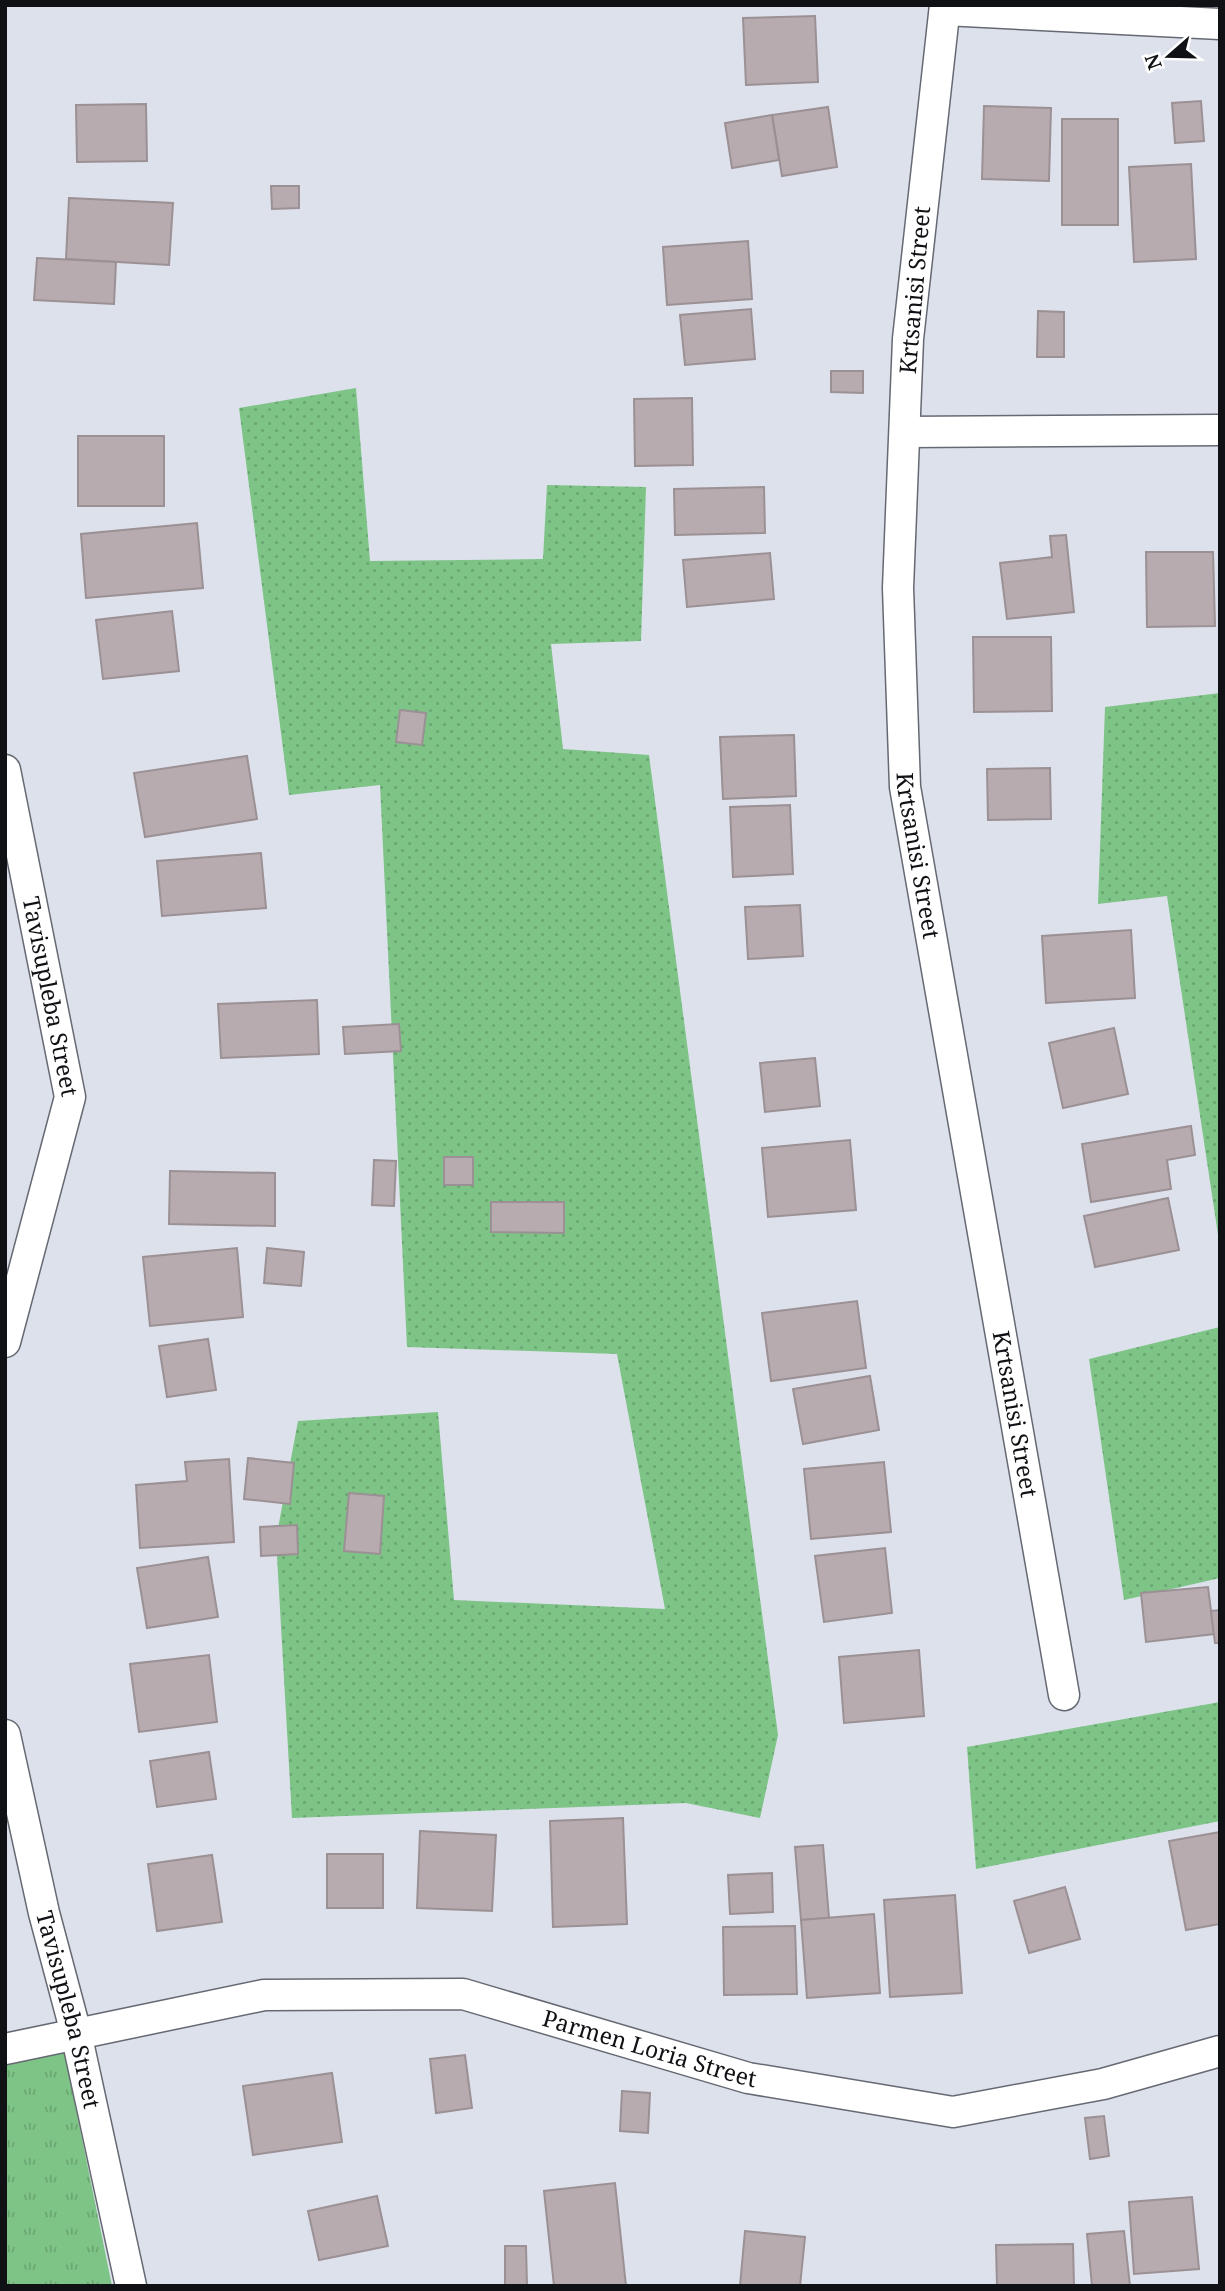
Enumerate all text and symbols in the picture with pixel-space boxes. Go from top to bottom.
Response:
north arrow [1134,21,1204,91]
text: N [1138,50,1168,73]
street label: Krtsanisi Street [891,205,937,375]
street label: Krtsanisi Street [889,772,948,941]
street label: Tavisupleba Street [16,894,86,1099]
street label: Krtsanisi Street [985,1328,1046,1500]
street label: Tavisupleba Street [29,1907,109,2111]
street label: Parmen Loria Street [539,2001,759,2094]

